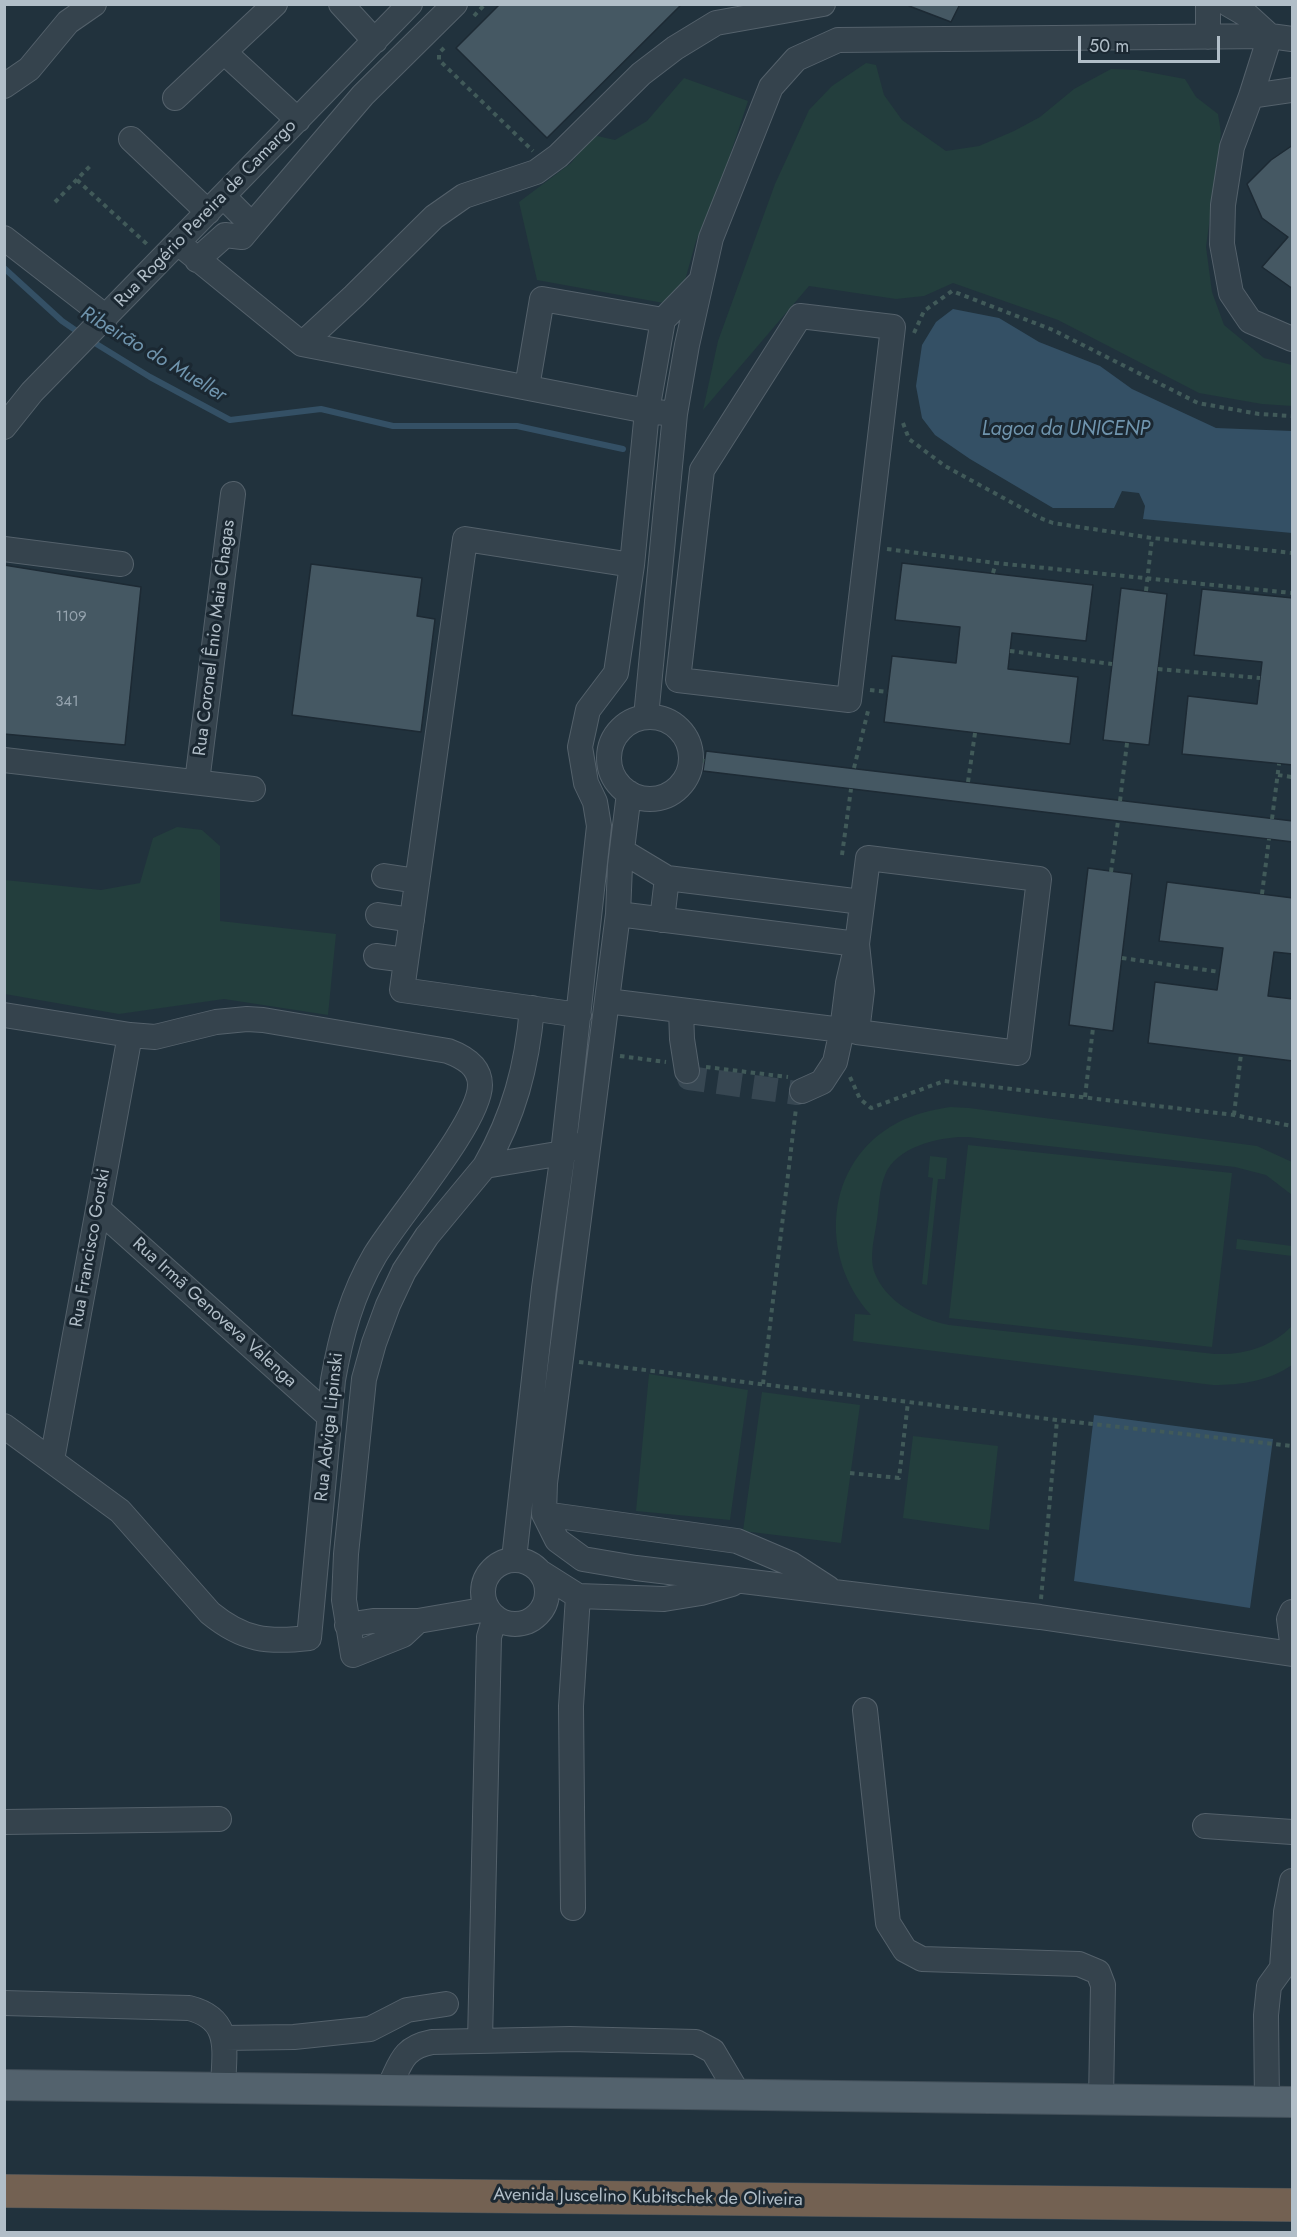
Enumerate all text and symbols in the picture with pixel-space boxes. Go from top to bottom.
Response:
scale bar [1081,24,1224,62]
text: 50 m [1089,33,1129,59]
street label: Rua Rogério Pereira de Camargo [111,116,301,312]
water label: Ribeirão do Mueller [76,302,230,408]
water label: Lagoa da UNICENP [982,418,1150,442]
street label: Rua Coronel Ênio Maia Chagas [190,519,240,757]
house number: 1109 [55,608,87,626]
house number: 341 [55,693,79,711]
street label: Rua Francisco Gorski [66,1167,116,1329]
street label: Rua Irmã Genoveva Valenga [127,1233,301,1393]
street label: Rua Adviga Lipinski [311,1351,349,1503]
street label: Avenida Juscelino Kubitschek de Oliveira [493,2185,803,2211]

